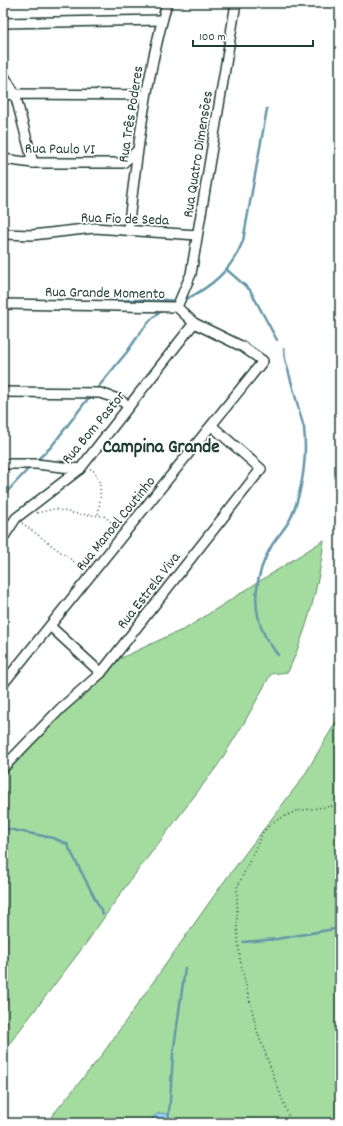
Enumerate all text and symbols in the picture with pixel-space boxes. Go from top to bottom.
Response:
scale bar [193,22,313,48]
text: 100 m [199,29,226,46]
street label: Rua Três Poderes [113,64,150,164]
street label: Rua Quatro Dimensões [178,89,220,219]
street label: Rua Paulo VI [25,138,96,162]
street label: Rua Fio de Seda [80,207,170,233]
street label: Rua Grande Momento [45,282,165,306]
street label: Rua Bom Pastor [57,387,132,470]
district label: Campina Grande [102,435,220,462]
street label: Rua Manoel Coutinho [71,472,162,576]
street label: Rua Estrela Viva [112,547,187,634]

